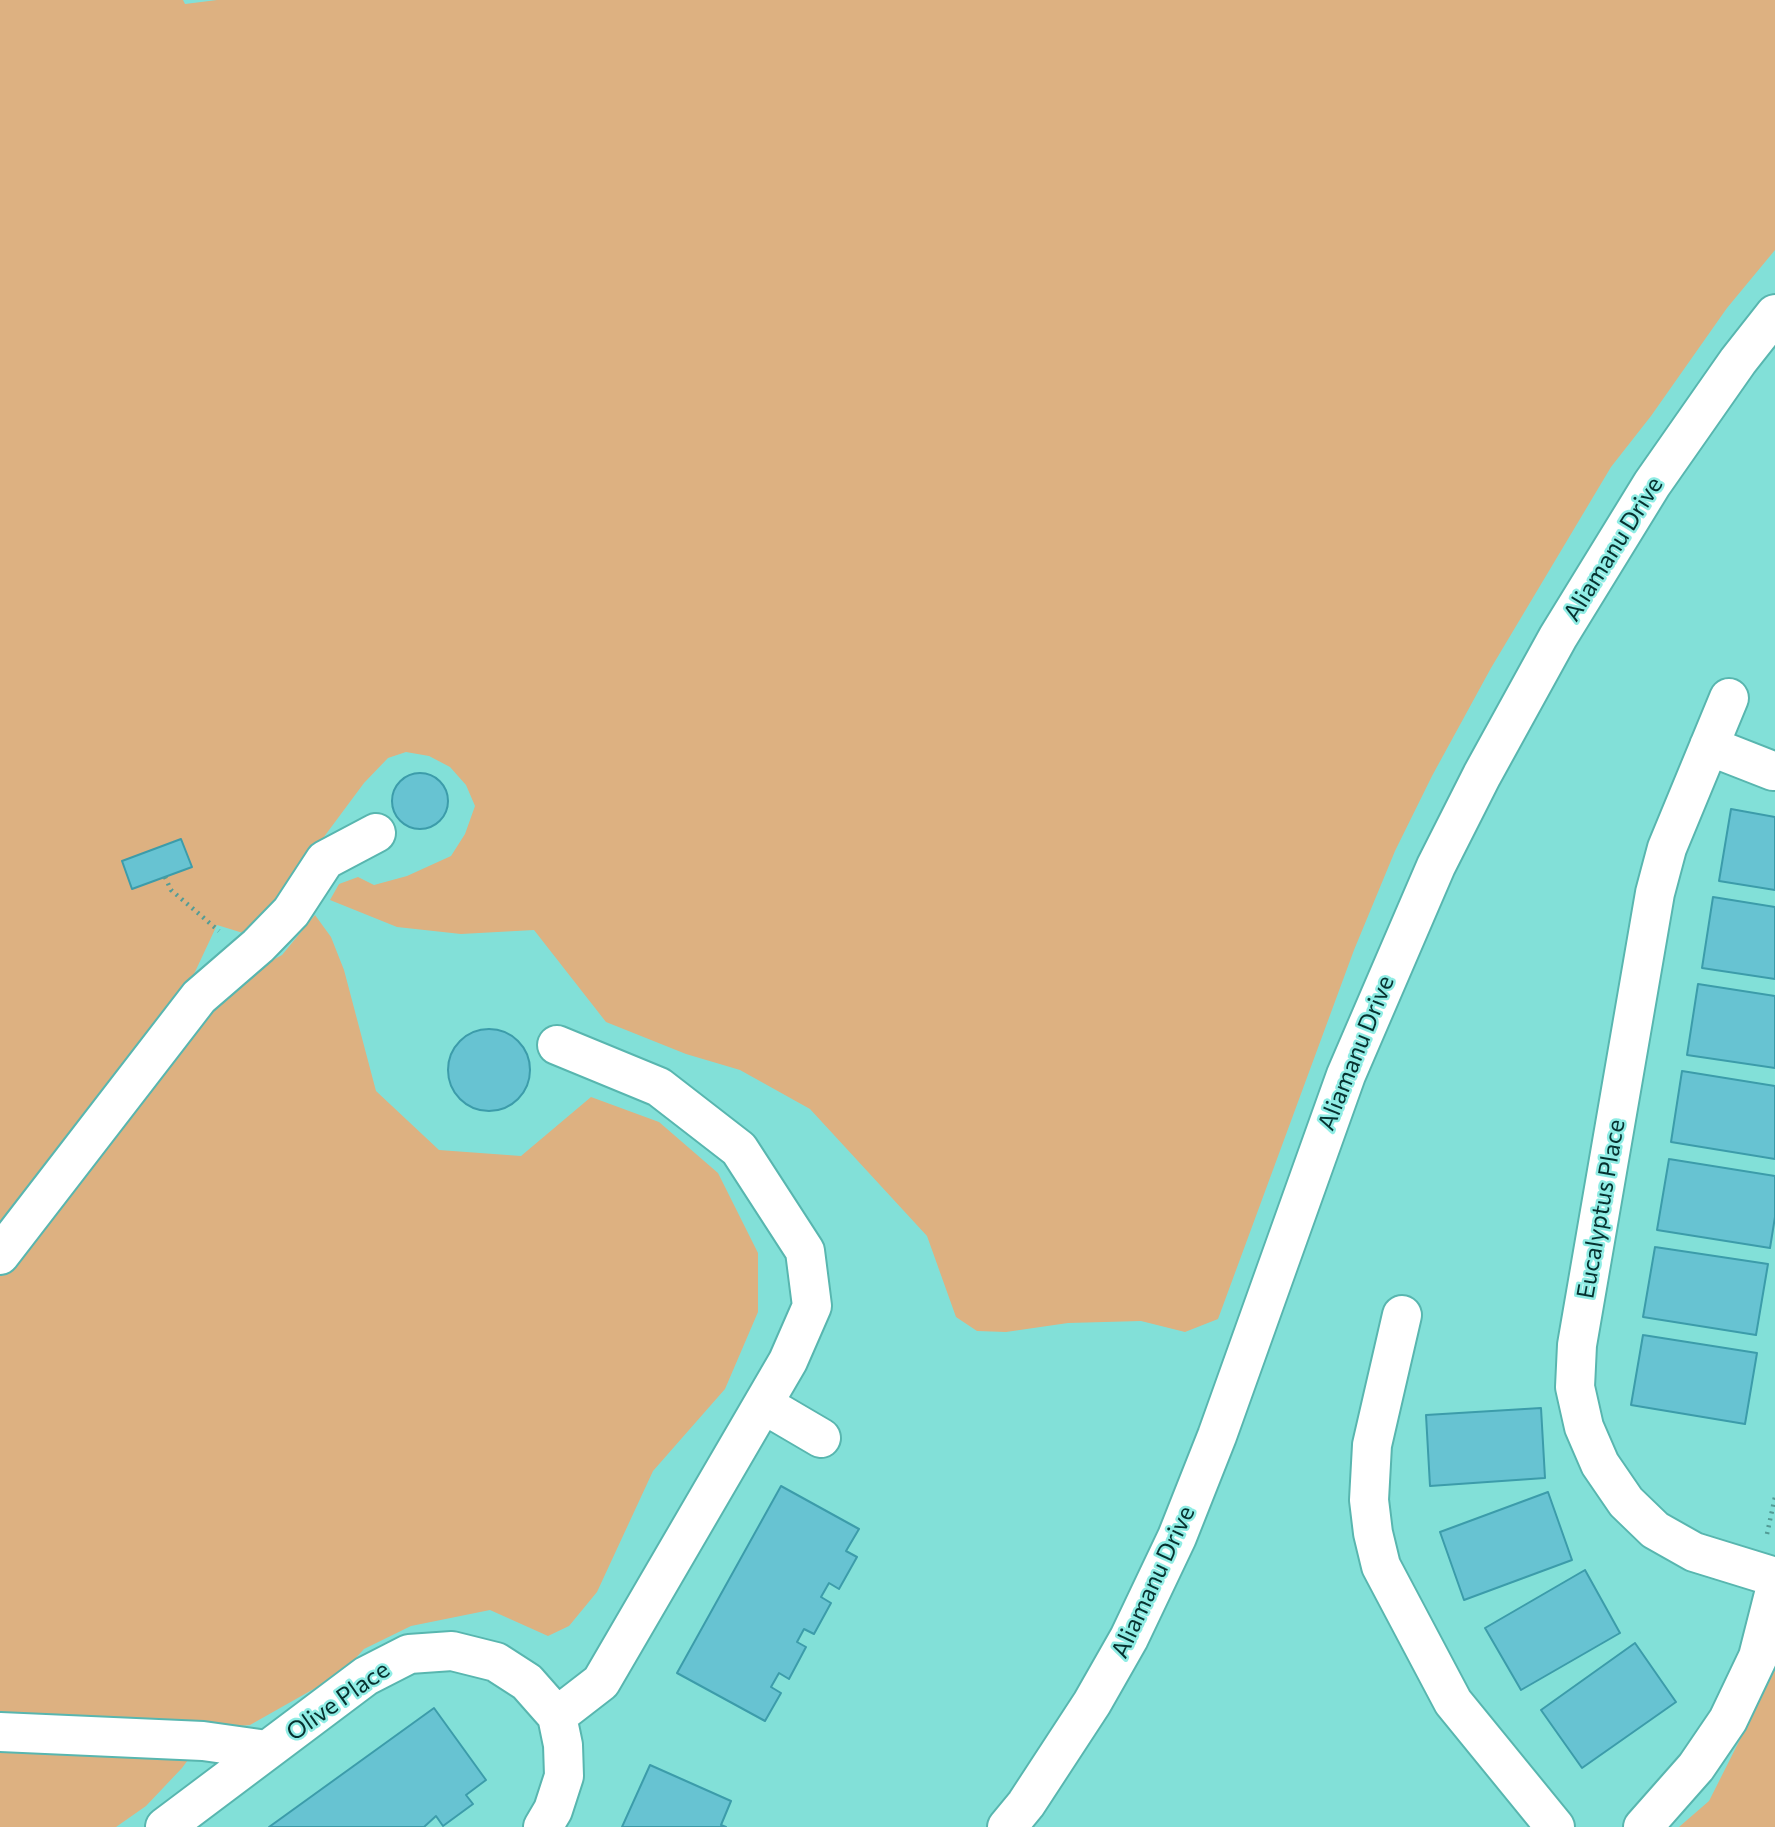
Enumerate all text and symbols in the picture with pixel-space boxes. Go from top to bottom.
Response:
street label: Aliamanu Drive [1557,472,1669,626]
street label: Aliamanu Drive [1312,971,1400,1135]
street label: Eucalyptus Place [1571,1117,1631,1301]
street label: Aliamanu Drive [1105,1501,1201,1663]
street label: Olive Place [281,1655,395,1747]

